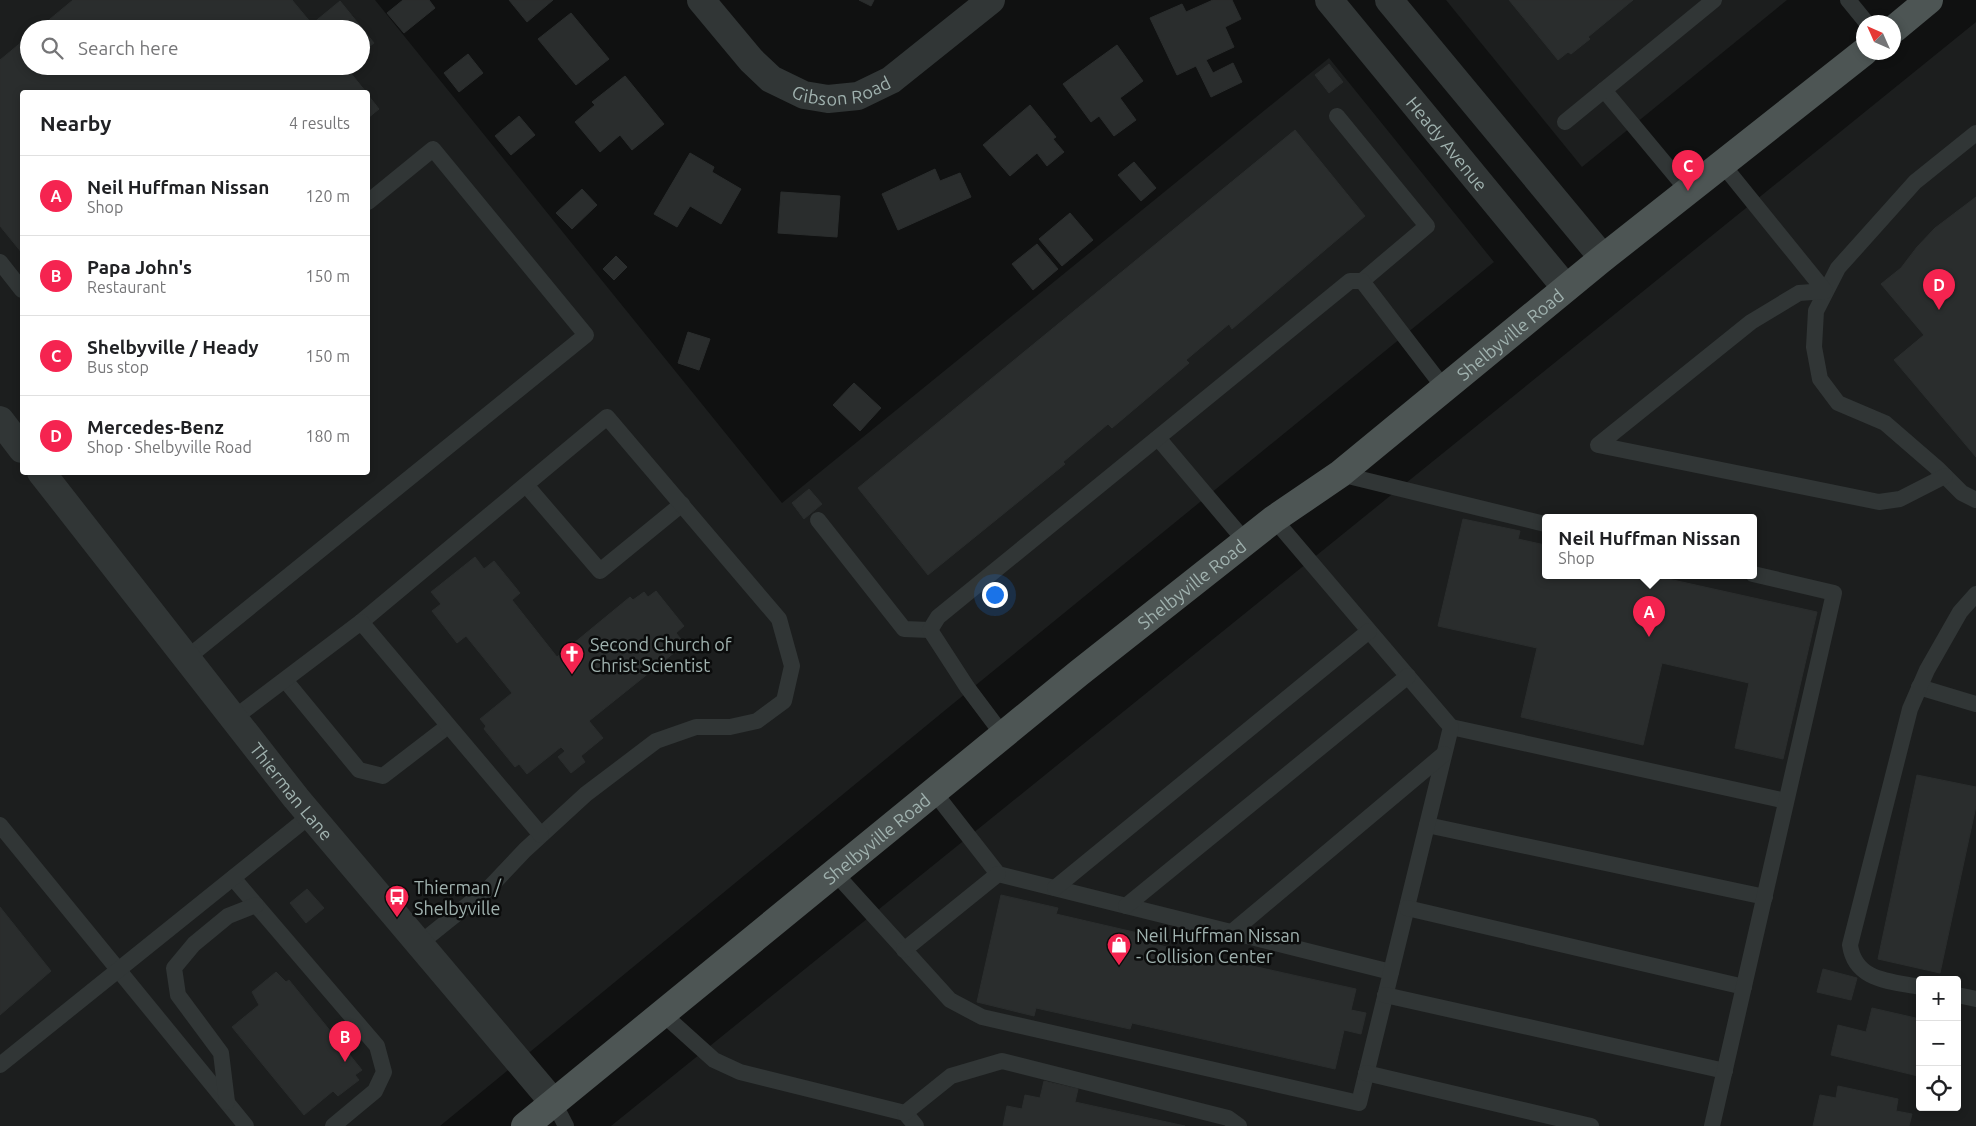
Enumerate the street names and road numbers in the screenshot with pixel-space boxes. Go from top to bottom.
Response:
street label: Gibson Road [789,72,894,109]
street label: Heady Avenue [1403,93,1492,195]
street label: Shelbyville Road [1453,285,1567,384]
street label: Shelbyville Road [1134,535,1250,633]
street label: Thierman Lane [247,739,337,844]
street label: Shelbyville Road [819,789,934,888]

